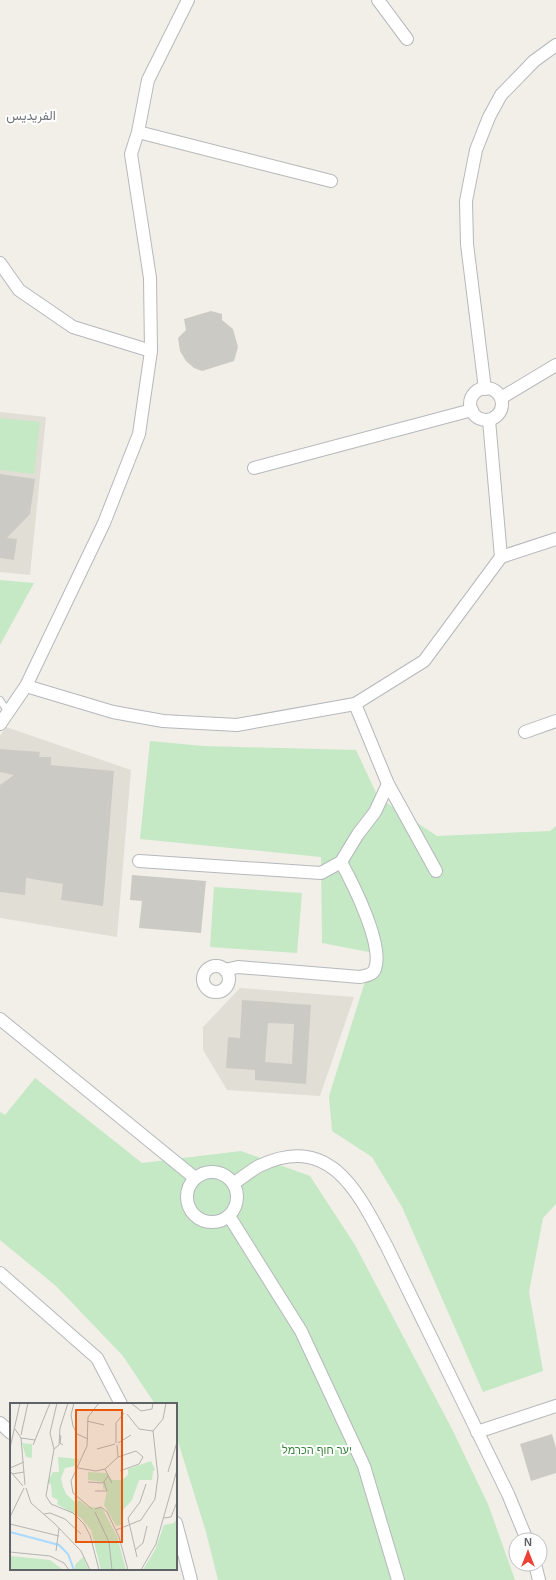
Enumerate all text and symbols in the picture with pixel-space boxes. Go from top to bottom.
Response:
district label: الفريديس [6,108,56,124]
inset map [10,1403,177,1570]
park label: יער חוף הכרמל [282,1444,352,1456]
north arrow [508,1532,548,1572]
text: N [524,1536,532,1548]

